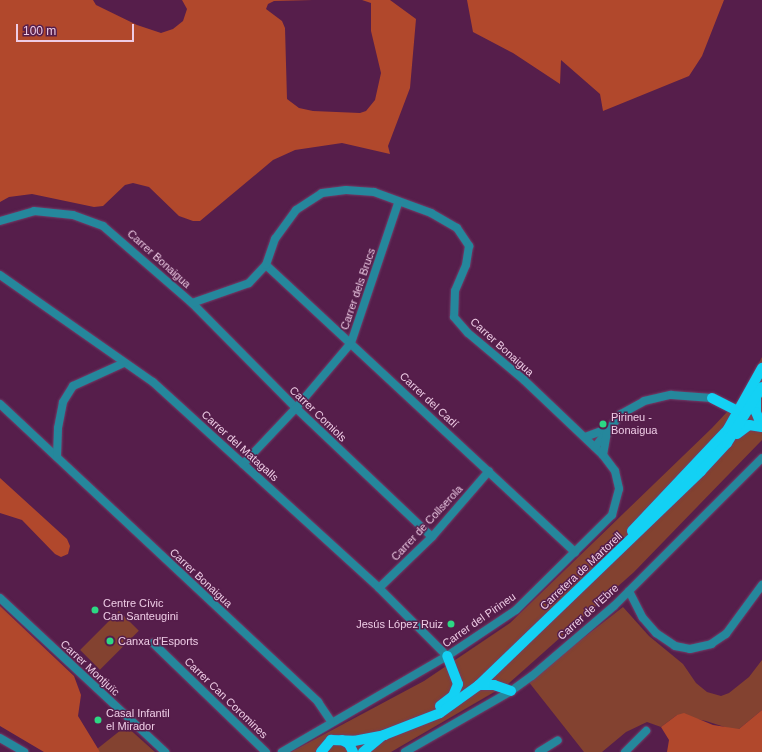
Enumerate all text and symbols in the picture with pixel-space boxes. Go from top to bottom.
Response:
scale bar [18,16,136,42]
text: 100 m [23,24,56,38]
street label: Carrer Bonaigua [125,227,193,291]
street label: Carrer dels Brucs [338,246,378,332]
street label: Carrer Bonaigua [468,315,536,379]
street label: Carrer del Cadí [397,370,461,430]
street label: Carrer Comiols [287,384,349,444]
street label: Carrer del Matagalls [199,408,281,484]
place label: Pirineu - Bonaigua [611,411,657,437]
marker: Pirineu - Bonaigua [598,419,608,429]
street label: Carrer de Collserola [389,483,465,563]
street label: Carretera de Martorell [537,529,625,613]
street label: Carrer Bonaigua [167,546,235,610]
street label: Carrer de l'Ebre [555,581,621,643]
street label: Carrer del Pirineu [440,590,518,650]
place label: Centre Cívic Can Santeugini [103,597,178,623]
marker: Centre Cívic Can Santeugini [90,605,100,615]
place label: Jesús López Ruiz [356,617,443,631]
marker: Jesús López Ruiz [446,619,456,629]
place label: Canxa d'Esports [118,634,198,648]
marker: Canxa d'Esports [105,636,115,646]
street label: Carrer Montjuïc [58,637,122,699]
street label: Carrer Can Coromines [182,655,270,741]
place label: Casal Infantil el Mirador [106,707,170,733]
marker: Casal Infantil el Mirador [93,715,103,725]

